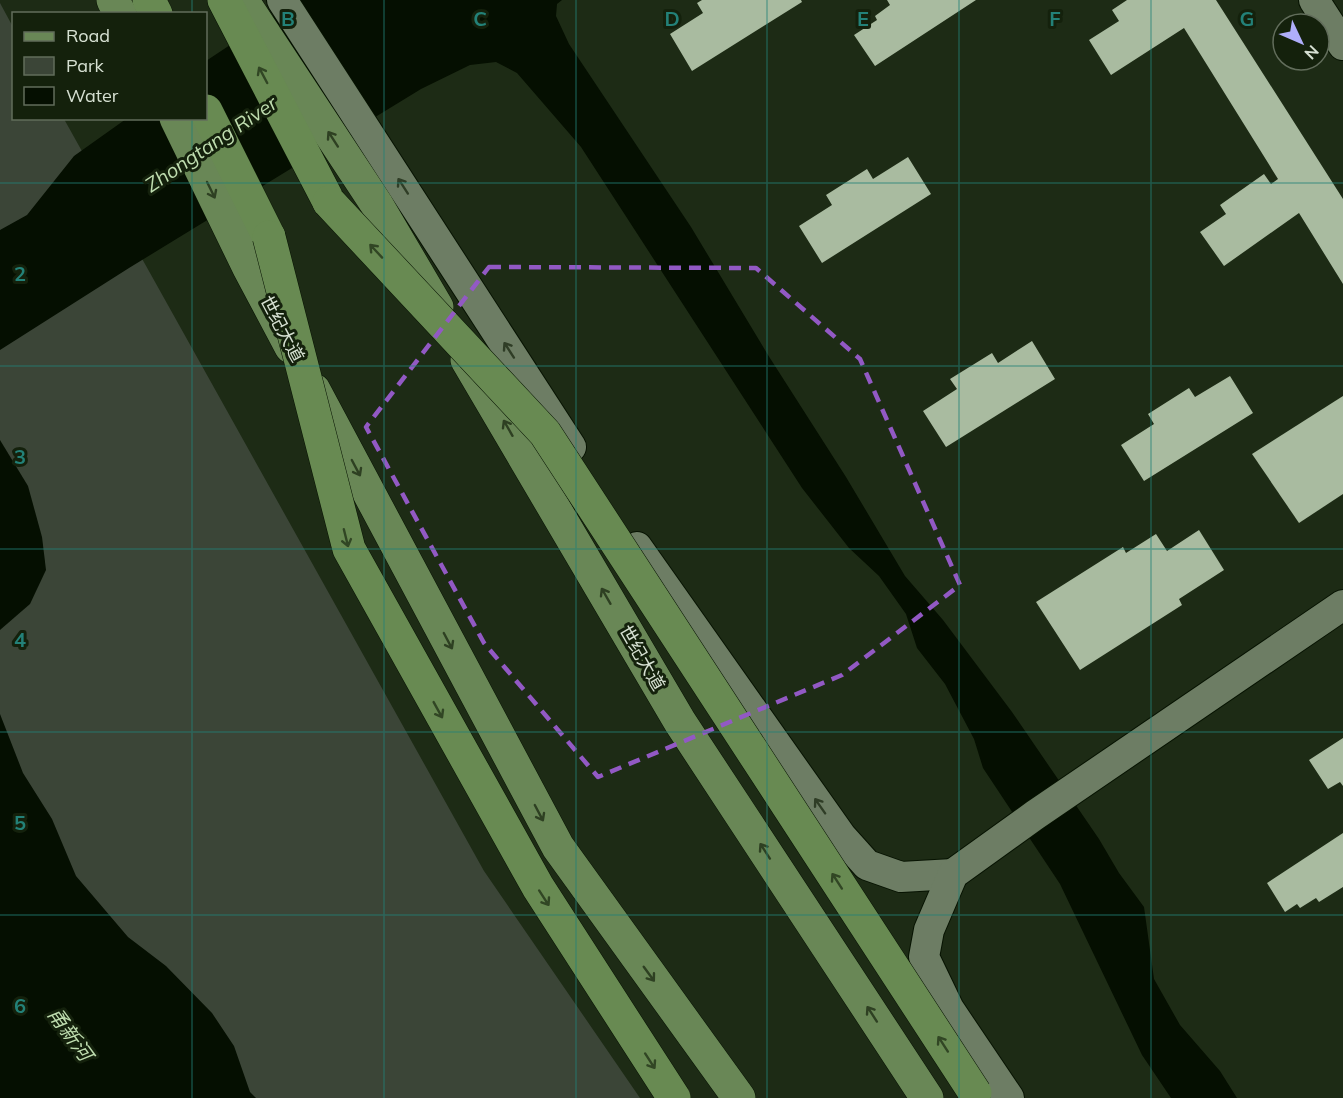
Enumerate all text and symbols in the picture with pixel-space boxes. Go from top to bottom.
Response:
text: B [281,6,295,31]
text: C [473,6,487,31]
text: D [664,6,680,31]
text: E [857,6,869,31]
text: F [1049,6,1061,31]
text: G [1240,6,1254,31]
legend [12,12,207,120]
north arrow [1271,12,1331,72]
text: Road [66,24,110,47]
text: N [1300,41,1323,64]
text: Park [66,54,105,77]
one-way arrow [257,67,269,85]
text: Water [66,84,119,107]
water label: Zhongtang River [140,90,282,197]
one-way arrow [327,131,339,147]
one-way arrow [396,178,409,195]
one-way arrow [206,180,217,198]
one-way arrow [369,244,383,259]
text: 2 [14,261,26,286]
street label: 世纪大道 [255,292,309,366]
one-way arrow [502,342,514,359]
one-way arrow [501,420,513,437]
text: 3 [14,444,26,469]
one-way arrow [351,459,362,477]
one-way arrow [341,528,352,547]
one-way arrow [600,588,612,605]
street label: 世纪大道 [614,621,670,695]
text: 4 [14,627,26,652]
one-way arrow [443,631,454,649]
one-way arrow [433,700,444,718]
one-way arrow [814,799,826,815]
one-way arrow [534,803,545,821]
text: 5 [14,810,26,835]
one-way arrow [758,843,770,860]
one-way arrow [831,873,843,889]
one-way arrow [539,889,551,906]
one-way arrow [643,965,655,981]
text: 6 [14,993,26,1018]
water label: 甬新河 [43,1002,101,1069]
one-way arrow [866,1006,878,1023]
one-way arrow [937,1036,949,1053]
one-way arrow [644,1053,657,1070]

